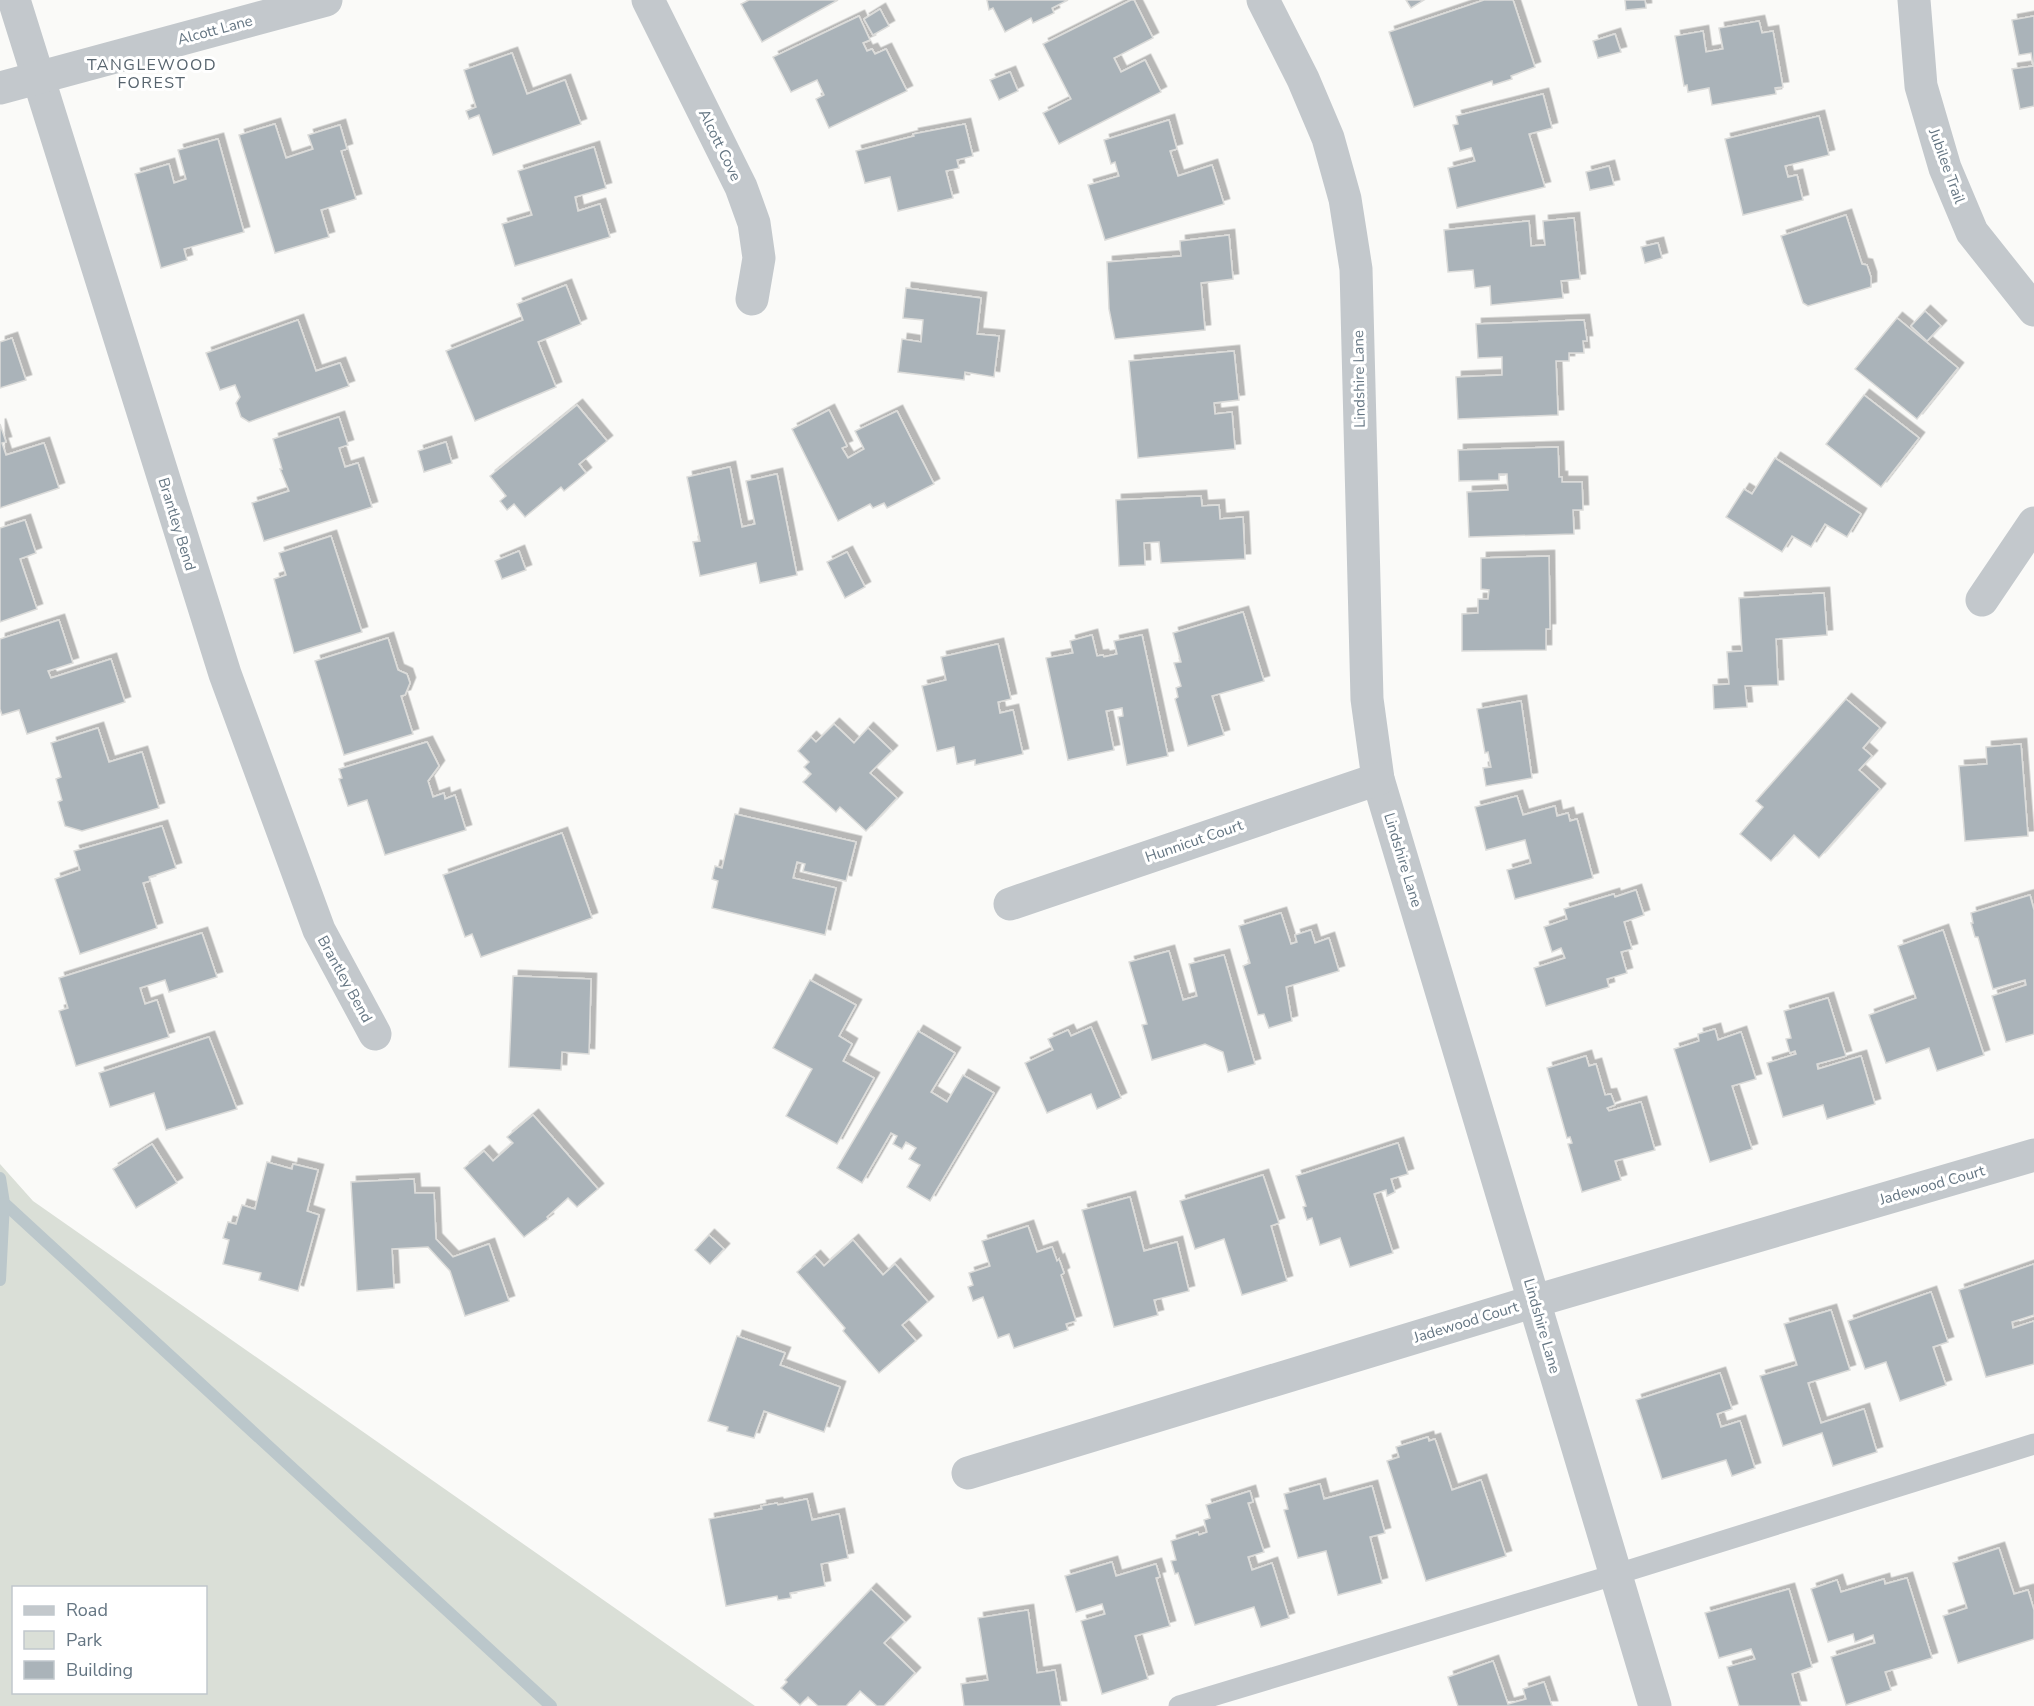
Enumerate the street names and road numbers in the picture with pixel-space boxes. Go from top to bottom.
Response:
street label: Alcott Lane [175,10,255,50]
street label: Alcott Cove [694,106,746,184]
street label: Jubilee Trail [1924,125,1970,207]
street label: Lindshire Lane [1348,330,1370,428]
street label: Brantley Bend [153,475,201,573]
street label: Lindshire Lane [1379,810,1427,910]
street label: Hunnicut Court [1142,815,1246,867]
street label: Brantley Bend [313,932,377,1026]
street label: Jadewood Court [1876,1160,1988,1210]
street label: Lindshire Lane [1519,1276,1565,1376]
street label: Jadewood Court [1410,1296,1522,1348]

